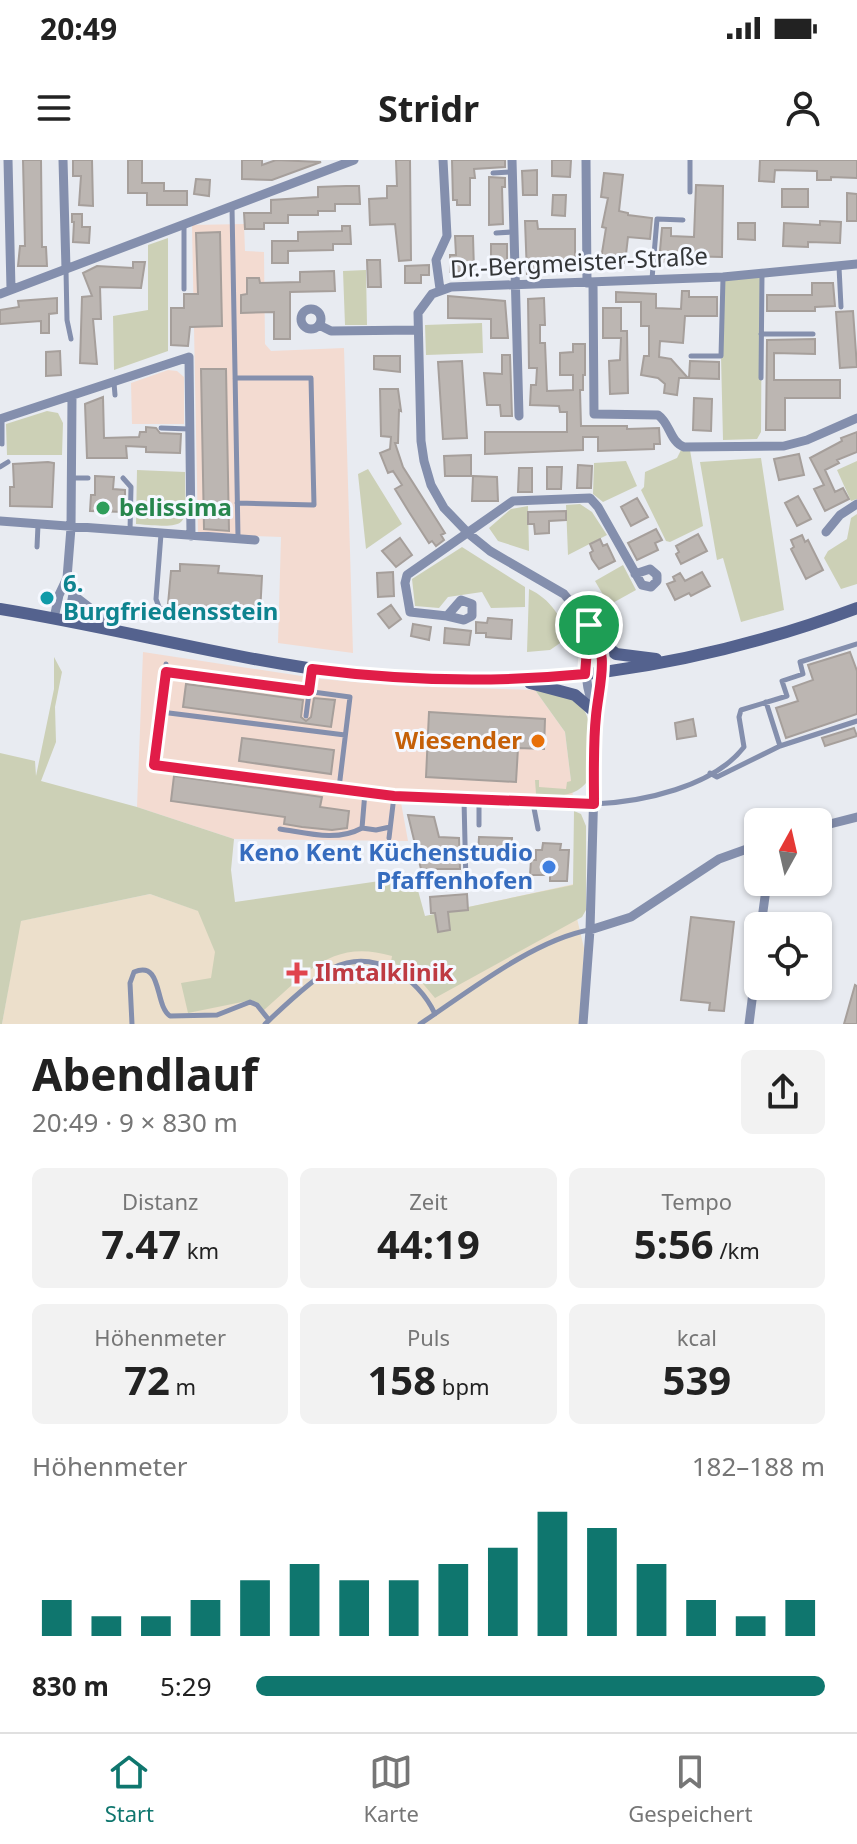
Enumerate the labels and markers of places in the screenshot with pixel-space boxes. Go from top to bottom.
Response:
place label: belissima [119,490,232,523]
marker: belissima [94,499,112,517]
place label: 6. Burgfriedensstein [63,566,278,627]
marker: 6. Burgfriedensstein [38,589,56,607]
pin [555,591,623,659]
place label: Wiesender [395,723,522,756]
marker: Wiesender [529,732,547,750]
place label: Keno Kent Küchenstudio Pfaffenhofen [239,835,533,896]
marker: Keno Kent Küchenstudio Pfaffenhofen [540,858,558,876]
place label: Ilmtalklinik [315,955,454,988]
marker: Ilmtalklinik [286,962,308,984]

